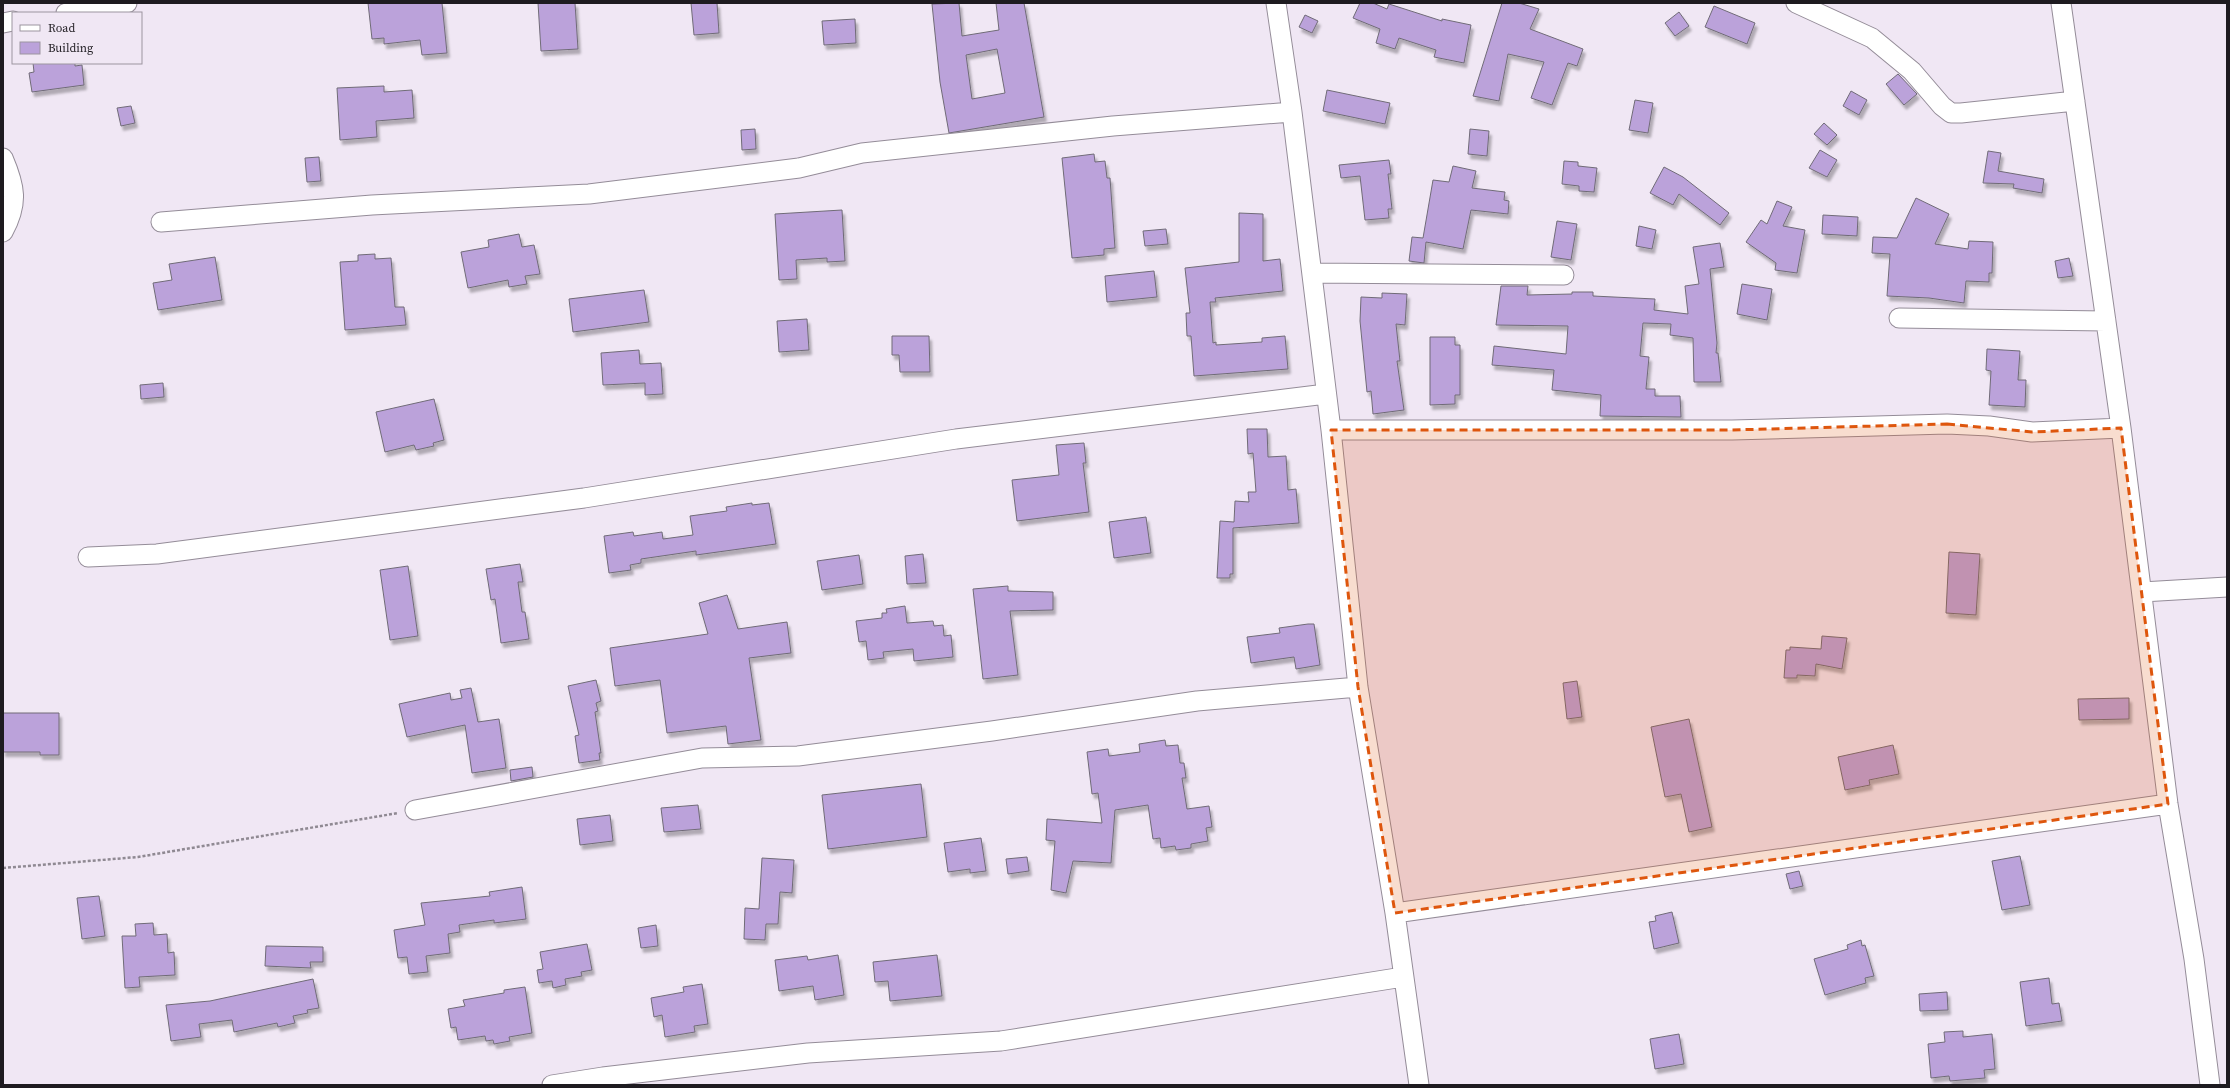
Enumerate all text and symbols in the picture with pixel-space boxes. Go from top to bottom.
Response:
legend [12,12,142,64]
text: Road [48,20,75,36]
text: Building [48,40,93,56]

